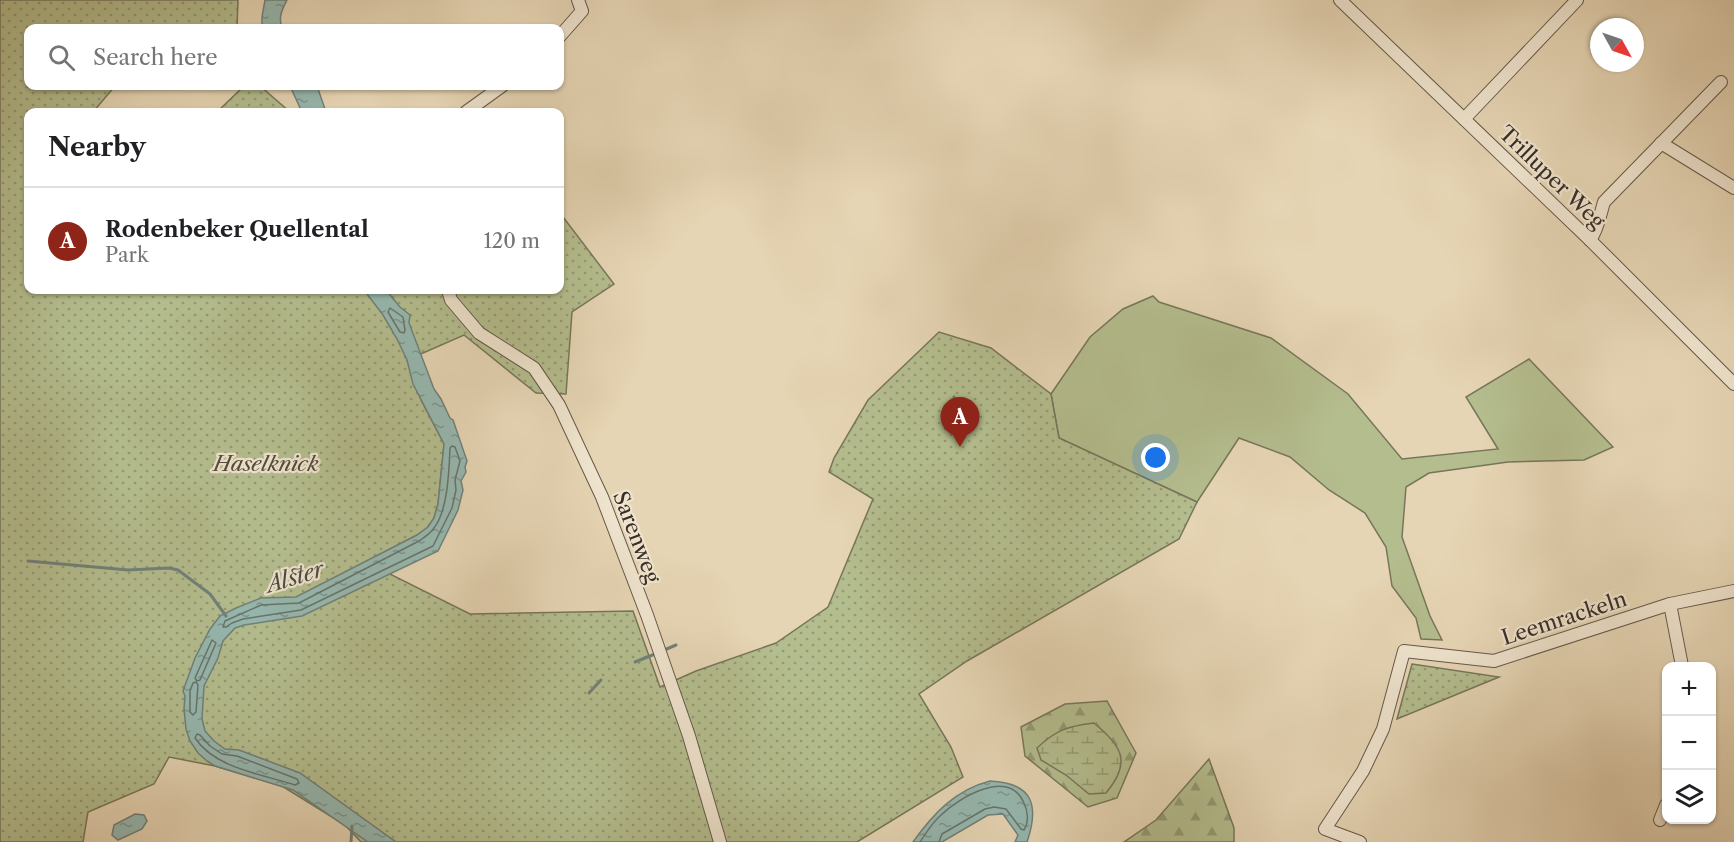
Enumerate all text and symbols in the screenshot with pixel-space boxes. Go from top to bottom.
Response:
north arrow [1590,18,1644,72]
search box [24,24,564,90]
icon: search [45,41,78,74]
text: Search here [93,44,218,71]
street label: Trilluper Weg [1494,120,1611,234]
text: Nearby [48,131,146,163]
text: Rodenbeker Quellental [105,216,369,243]
text: A [60,229,75,253]
text: 120 m [483,229,540,253]
text: Park [105,243,148,267]
pin: A [940,398,980,447]
your location [1141,443,1170,472]
park label: Haselknick [211,451,319,476]
street label: Sarenweg [608,488,666,587]
water label: Alster [260,555,329,599]
street label: Leemrackeln [1498,586,1630,650]
map controls [1662,662,1716,824]
button: + [1662,662,1716,716]
button: − [1662,716,1716,770]
button: layers [1662,770,1716,824]

